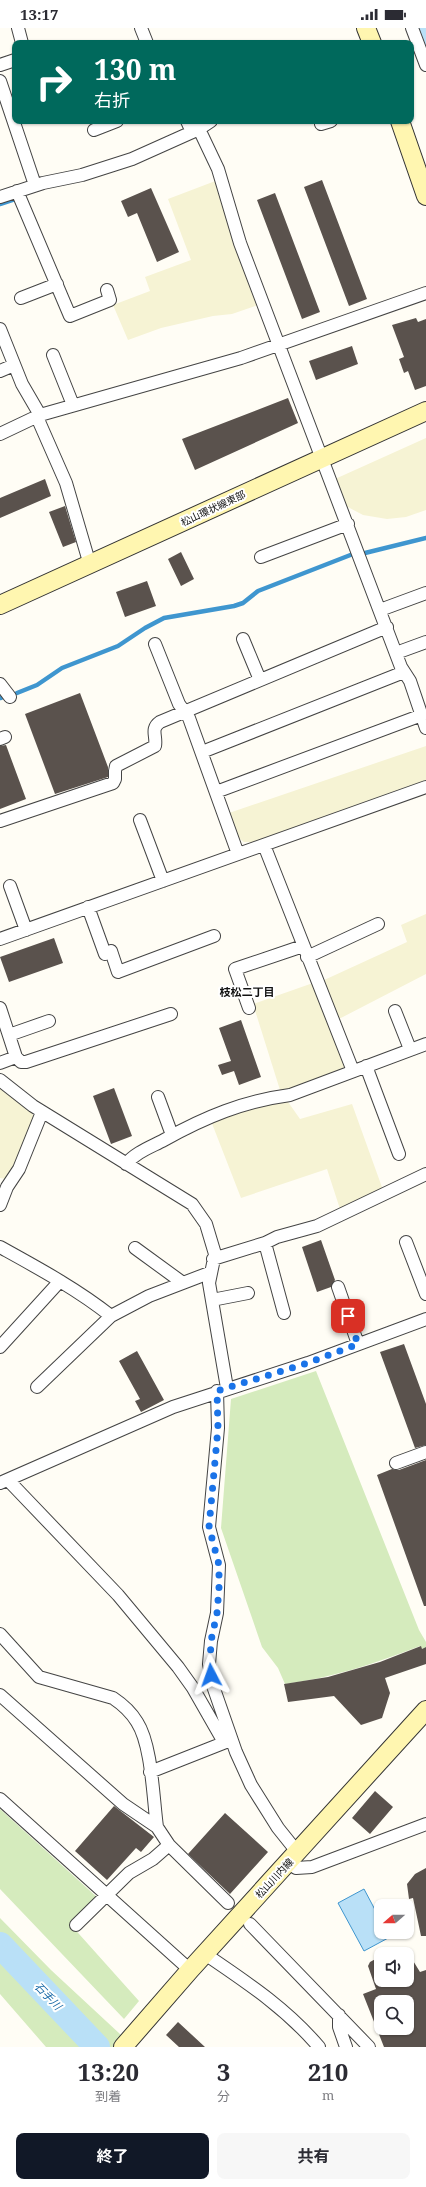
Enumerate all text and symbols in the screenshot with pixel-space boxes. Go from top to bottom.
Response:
text: 13:17 [20,4,58,24]
text: 130 m [94,50,176,88]
icon: right [28,56,80,108]
text: 右折 [94,88,130,112]
street label: 松山環状線東部 [178,487,248,529]
district label: 枝松二丁目 [220,984,275,999]
pin [331,1299,365,1333]
icon: arrive [337,1305,359,1327]
position arrow [190,1654,232,1696]
street label: 松山川内線 [252,1855,296,1901]
north arrow [374,1899,414,1939]
map controls [374,1899,414,2035]
button: sound [374,1947,414,1987]
water label: 石手川 [32,1979,66,2013]
button: search [374,1995,414,2035]
text: 13:20 [78,2055,139,2088]
text: 3 [217,2055,230,2088]
text: 210 [308,2055,348,2088]
text: m [322,2086,334,2104]
text: 到着 [95,2087,121,2105]
text: 分 [217,2087,230,2105]
button: 終了 [16,2133,209,2179]
button: 共有 [217,2133,410,2179]

